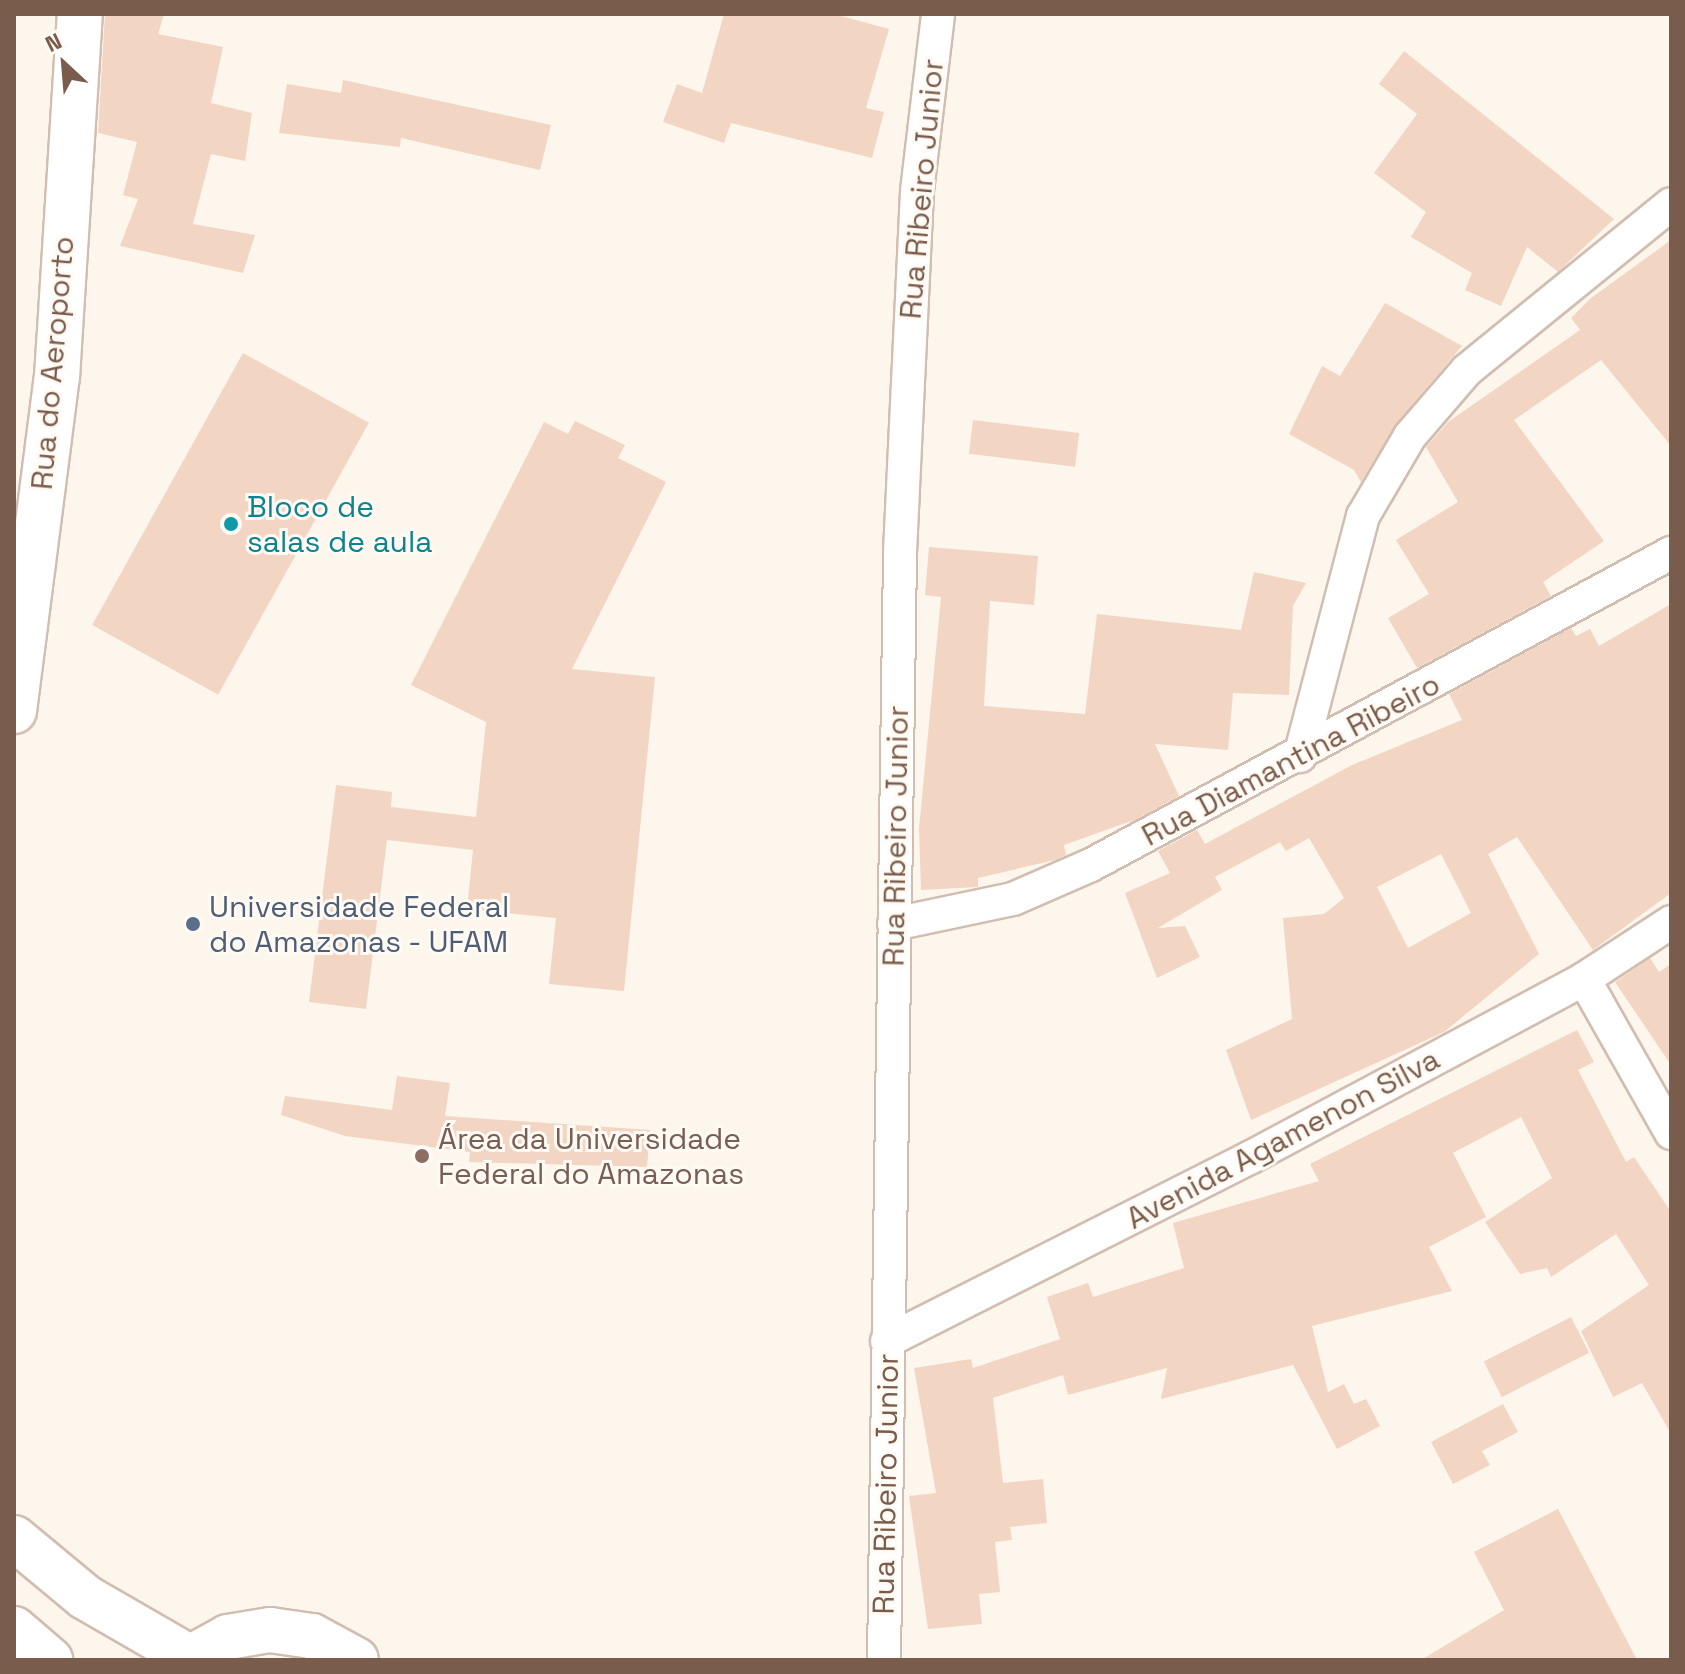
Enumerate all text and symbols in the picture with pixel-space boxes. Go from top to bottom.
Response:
north arrow [24,24,104,104]
text: N [41,27,66,58]
street label: Rua Ribeiro Junior [893,57,951,321]
street label: Rua do Aeroporto [24,235,82,491]
place label: Bloco de salas de aula [247,489,433,560]
marker: Bloco de salas de aula [222,515,240,533]
street label: Rua Diamantina Ribeiro [1136,666,1446,854]
street label: Rua Ribeiro Junior [876,705,916,967]
place label: Universidade Federal do Amazonas - UFAM [209,889,510,960]
marker: Universidade Federal do Amazonas - UFAM [184,915,202,933]
street label: Avenida Agamenon Silva [1120,1041,1446,1237]
place label: Área da Universidade Federal do Amazonas [438,1121,744,1192]
marker: Área da Universidade Federal do Amazonas [413,1147,431,1165]
street label: Rua Ribeiro Junior [866,1353,906,1615]

